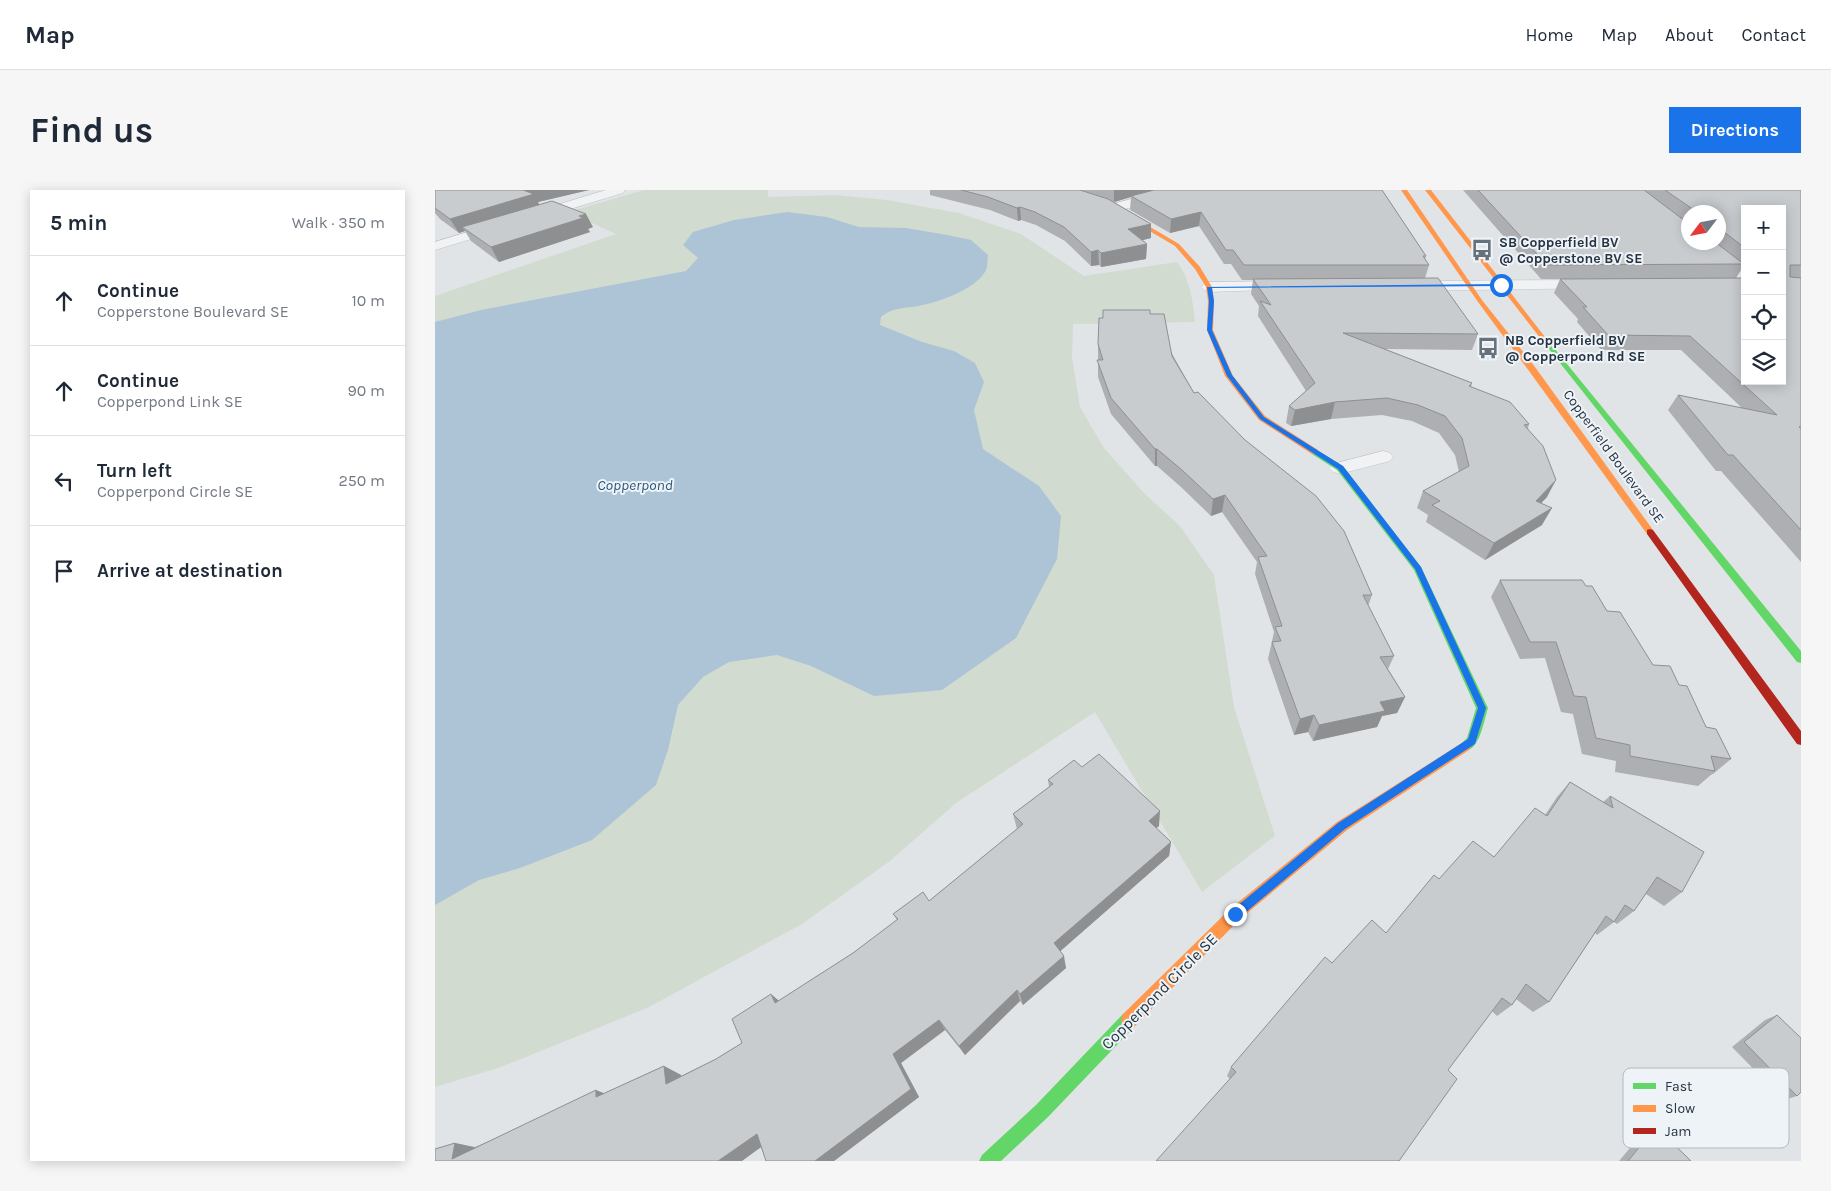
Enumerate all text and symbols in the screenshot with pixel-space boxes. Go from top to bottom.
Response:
text: Map [25,21,75,49]
text: Home [1525,24,1573,46]
text: Map [1601,24,1637,46]
text: About [1665,24,1714,46]
text: Contact [1742,24,1806,46]
button: Directions [1669,107,1801,153]
text: Find us [30,110,153,151]
north arrow [1681,205,1726,250]
map controls [1741,205,1786,385]
button: + [1741,205,1786,250]
text: 5 min [50,211,107,235]
text: Walk · 350 m [292,213,385,232]
place label: SB Copperfield BV @ Copperstone BV SE [1499,234,1642,267]
bus stop icon: SB Copperfield BV @ Copperstone BV SE [1469,237,1495,263]
button: − [1741,250,1786,295]
route start [1490,274,1513,297]
text: Continue [97,280,179,302]
icon: ahead [50,287,78,315]
text: 10 m [351,291,385,310]
button: locate [1741,295,1786,340]
text: Copperstone Boulevard SE [97,302,289,321]
place label: NB Copperfield BV @ Copperpond Rd SE [1505,332,1645,365]
bus stop icon: NB Copperfield BV @ Copperpond Rd SE [1475,335,1501,361]
button: layers [1741,340,1786,385]
text: Continue [97,370,179,392]
icon: ahead [50,377,78,405]
text: 90 m [347,381,385,400]
street label: Copperfield Boulevard SE [1560,386,1668,526]
text: Copperpond Link SE [97,392,243,411]
text: Turn left [97,460,172,482]
icon: left [50,467,78,495]
text: 250 m [338,471,385,490]
water label: Copperpond [597,476,673,494]
text: Copperpond Circle SE [97,482,253,501]
icon: arrive [50,557,78,585]
text: Arrive at destination [97,560,283,582]
route end [1224,903,1247,926]
street label: Copperpond Circle SE [1097,929,1221,1053]
legend [1623,1068,1789,1148]
text: Fast [1665,1078,1692,1095]
text: Slow [1665,1100,1695,1117]
text: Jam [1665,1123,1691,1140]

